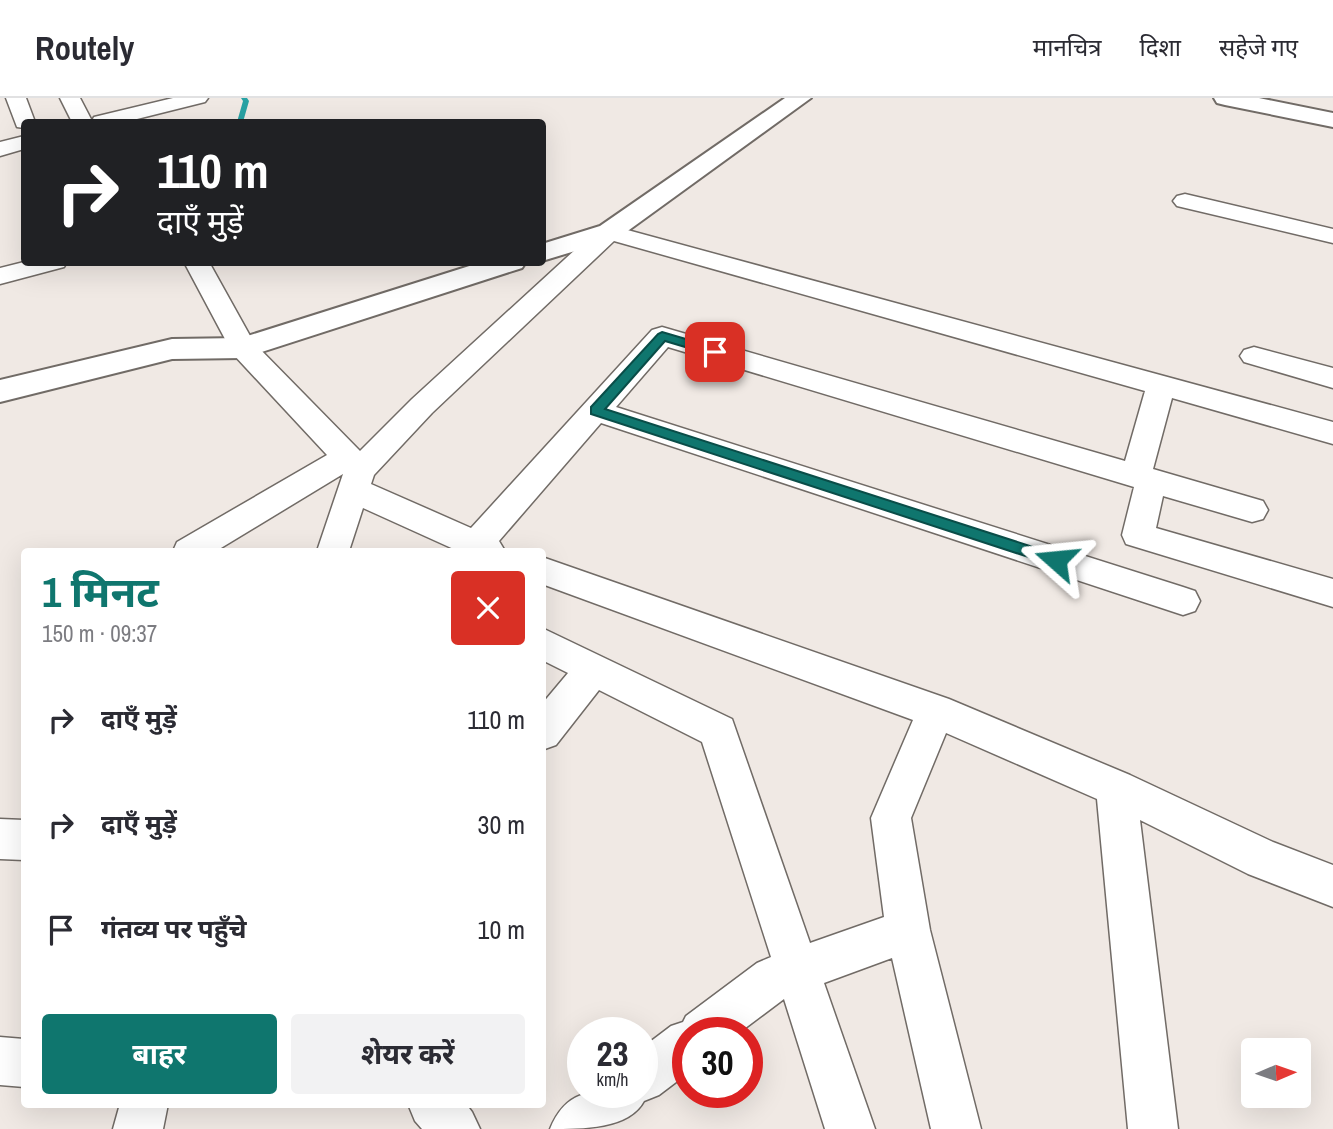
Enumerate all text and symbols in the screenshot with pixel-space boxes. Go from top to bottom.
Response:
text: Routely [35,26,134,70]
text: मानचित्र [1033,31,1101,63]
text: दिशा [1139,31,1181,63]
text: सहेजे गए [1219,31,1298,63]
text: 110 m [157,137,269,203]
icon: right [42,147,133,238]
text: दाएँ मुड़ें [157,200,244,243]
pin [685,322,745,382]
icon: arrive [696,333,734,371]
position arrow [1019,523,1093,597]
text: 1 मिनट [42,564,159,620]
button: close [451,571,525,645]
text: 150 m · 09:37 [42,618,157,649]
icon: right [42,701,80,739]
text: दाएँ मुड़ें [101,701,177,736]
text: 110 m [467,702,525,737]
icon: right [42,806,80,844]
text: दाएँ मुड़ें [101,806,177,841]
text: 30 m [478,807,525,842]
icon: arrive [42,911,80,949]
text: गंतव्य पर पहुँचे [101,911,247,946]
text: 10 m [478,912,525,947]
button: बाहर [42,1014,277,1094]
button: शेयर करें [291,1014,525,1094]
speed limit sign: 30 [672,1017,763,1108]
text: 23 [597,1030,628,1077]
north arrow [1241,1038,1311,1108]
map controls [1241,1038,1311,1108]
text: km/h [597,1067,629,1092]

